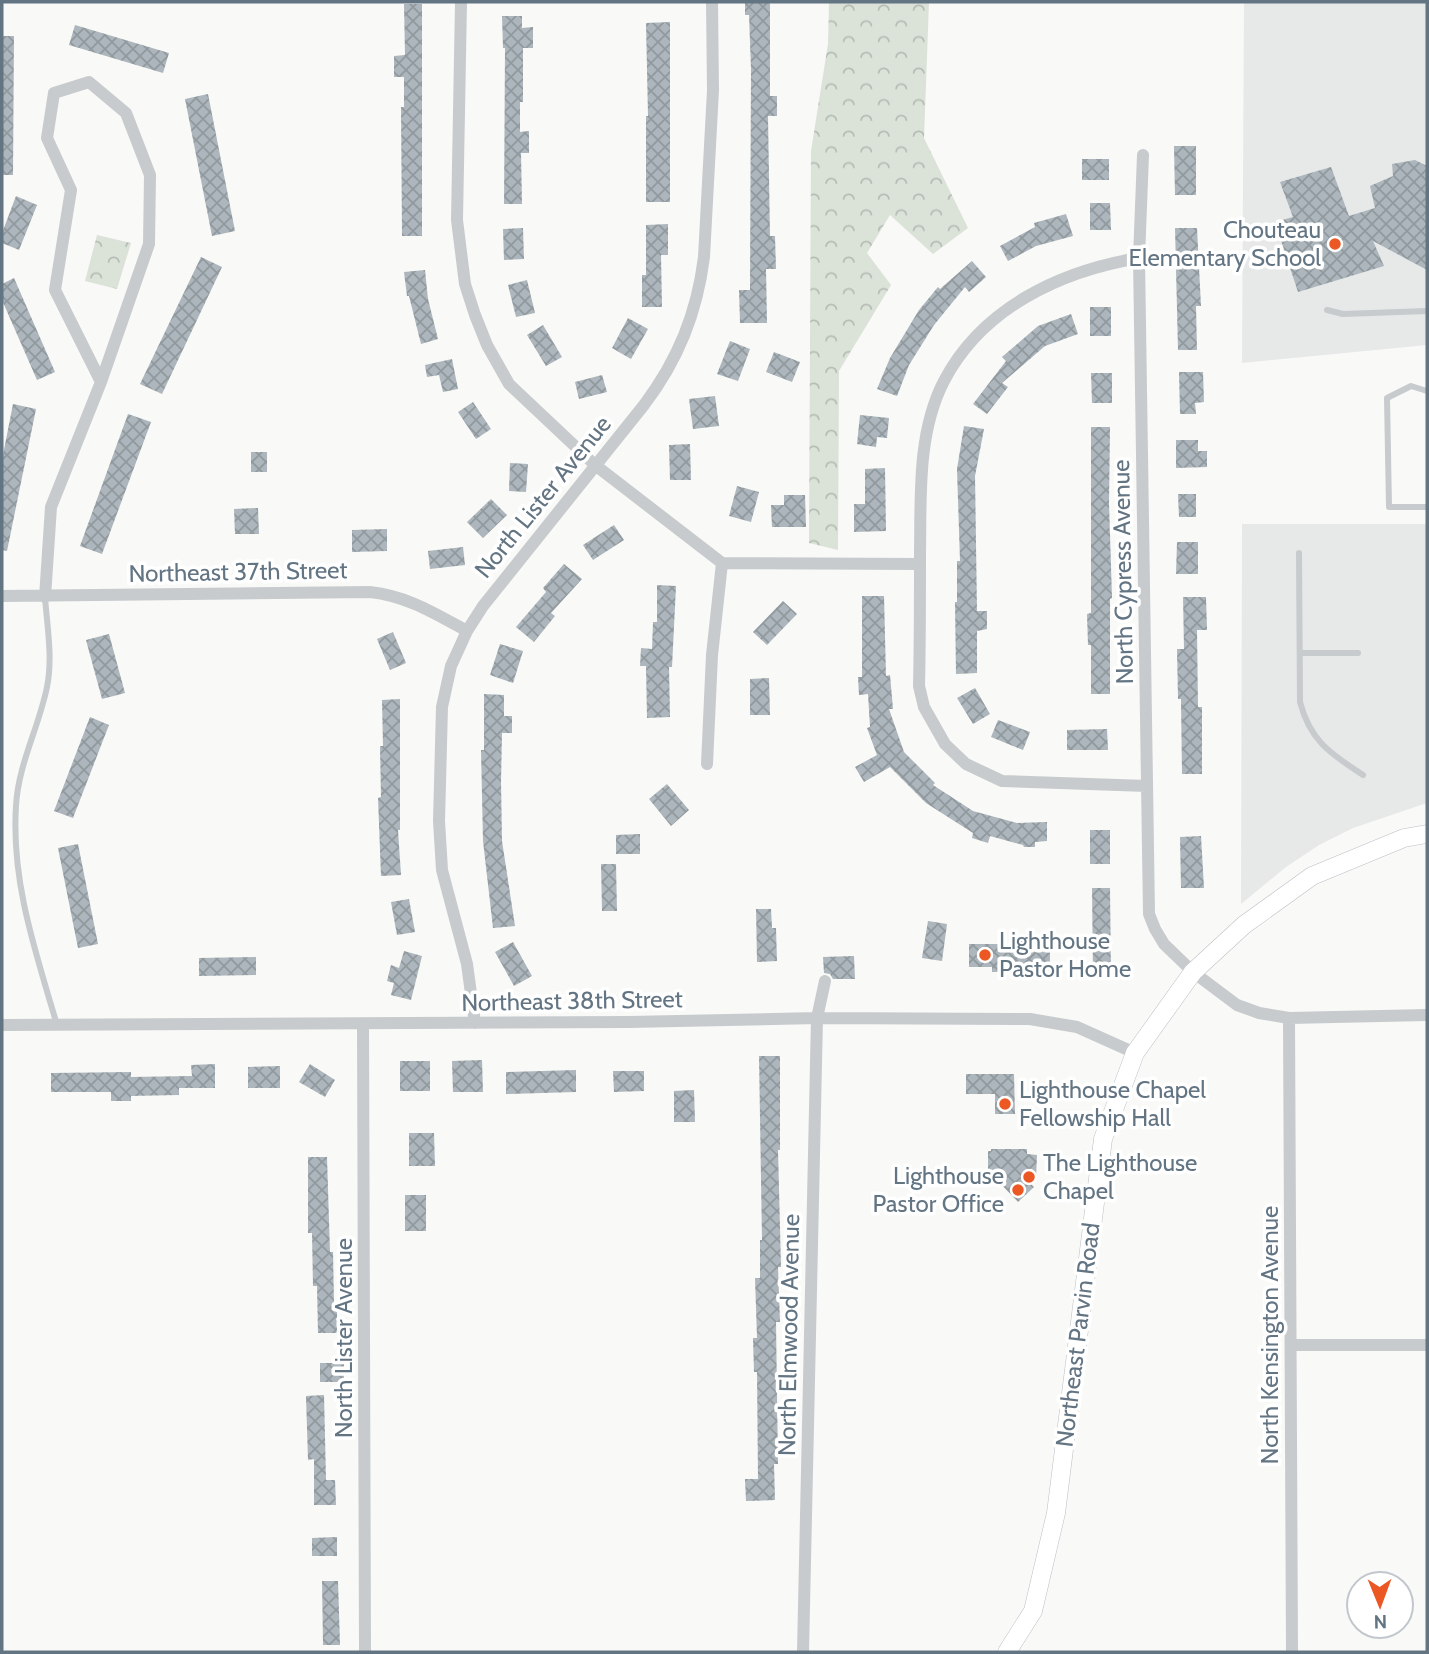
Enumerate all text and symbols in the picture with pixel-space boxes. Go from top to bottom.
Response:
place label: Chouteau Elementary School [1129,215,1321,272]
marker: Chouteau Elementary School [1327,236,1343,252]
street label: North Lister Avenue [468,410,617,584]
street label: North Cypress Avenue [1106,459,1139,685]
street label: Northeast 37th Street [128,555,348,588]
place label: Lighthouse Pastor Home [999,926,1131,983]
marker: Lighthouse Pastor Home [977,947,993,963]
street label: Northeast 38th Street [461,984,683,1017]
place label: Lighthouse Chapel Fellowship Hall [1019,1075,1206,1132]
marker: Lighthouse Chapel Fellowship Hall [997,1096,1013,1112]
place label: The Lighthouse Chapel [1043,1148,1197,1205]
place label: Lighthouse Pastor Office [873,1161,1004,1218]
marker: The Lighthouse Chapel [1021,1169,1037,1185]
marker: Lighthouse Pastor Office [1010,1182,1026,1198]
street label: North Kensington Avenue [1255,1206,1284,1464]
street label: North Elmwood Avenue [772,1214,805,1456]
street label: Northeast Parvin Road [1049,1221,1106,1449]
street label: North Lister Avenue [329,1238,358,1438]
north arrow [1345,1570,1415,1640]
text: N [1373,1610,1387,1633]

